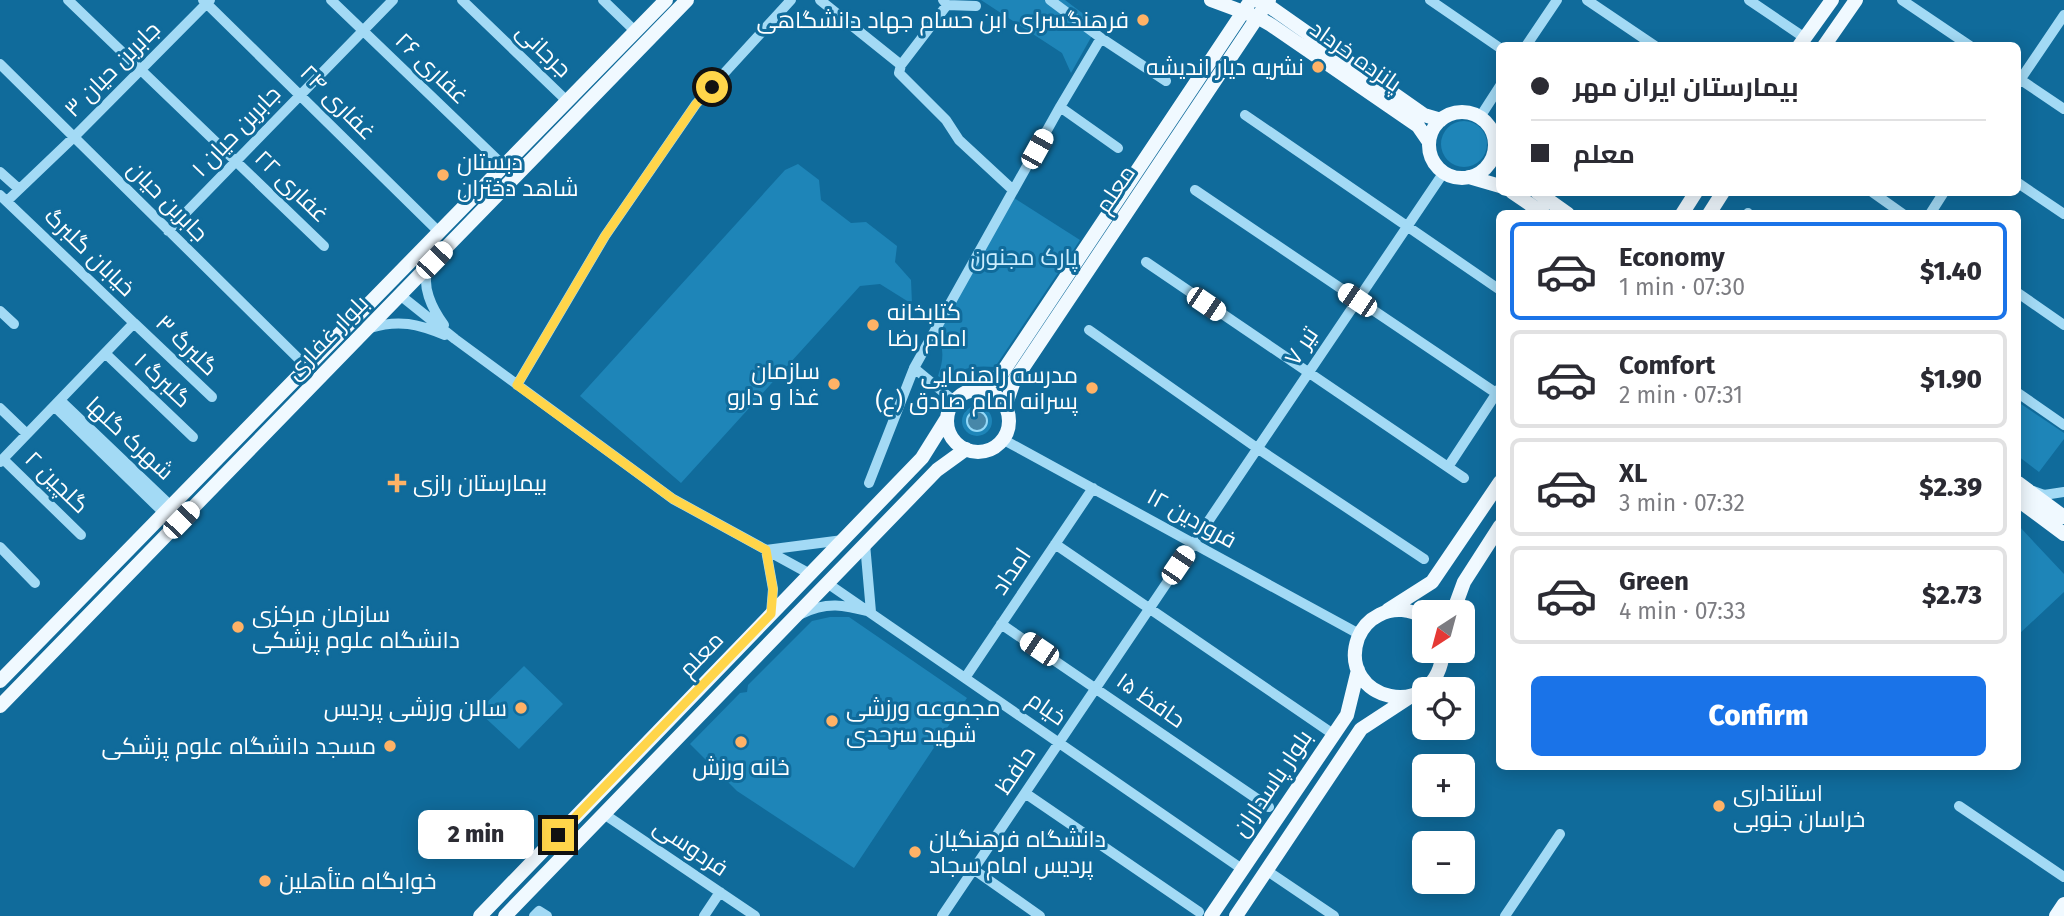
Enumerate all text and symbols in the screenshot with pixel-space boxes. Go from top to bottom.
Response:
place label: فرهنگسرای ابن حسام جهاد دانشگاهی [756,6,1129,36]
marker: فرهنگسرای ابن حسام جهاد دانشگاهی [1135,12,1151,28]
street label: جابربن حیان ۳ [58,15,166,123]
street label: پانزده خرداد [1305,15,1407,98]
street label: جرجانی [511,17,577,83]
street label: غفاری ۲۶ [390,26,474,110]
place label: نشریه دیار اندیشه [1146,53,1304,81]
street label: غفاری ۲۴ [294,58,382,146]
marker: نشریه دیار اندیشه [1310,59,1326,75]
route start [696,71,728,103]
text: بیمارستان ایران مهر [1573,72,1799,103]
street label: جابربن حیان ۱ [186,80,286,182]
car [1018,126,1057,172]
text: معلم [1573,139,1635,170]
street label: غفاری ۲۲ [249,144,335,228]
place label: دبستان شاهد دختران [457,148,579,202]
street label: جابربن حیان [122,155,214,247]
street label: معلم [1089,160,1143,219]
marker: دبستان شاهد دختران [435,167,451,183]
street label: خیابان گلبرگ [39,202,141,302]
car [412,238,457,282]
icon: car [1535,240,1598,303]
text: Economy [1619,242,1725,273]
park label: پارک مجنون [970,243,1078,272]
text: $1.40 [1920,256,1982,287]
text: 1 min · 07:30 [1619,273,1745,301]
car [1334,280,1381,320]
car [1183,284,1230,324]
street label: بلوار غفاری [280,289,374,385]
place label: کتابخانه امام رضا [887,298,967,354]
street label: گلبرگ ۳ [150,309,224,381]
marker: کتابخانه امام رضا [865,317,881,333]
street label: ۷ تیر [1278,321,1324,371]
street label: گلبرگ ۱ [129,347,197,413]
icon: car [1535,348,1598,411]
text: Comfort [1619,350,1715,381]
place label: سازمان غذا و دارو [727,357,820,411]
place label: مدرسه راهنمایی پسرانه امام صادق (ع) [875,361,1078,417]
text: $1.90 [1920,364,1982,395]
marker: سازمان غذا و دارو [826,376,842,392]
marker: مدرسه راهنمایی پسرانه امام صادق (ع) [1084,380,1100,396]
text: 2 min · 07:31 [1619,381,1743,409]
street label: شهرک گلها [80,390,180,486]
street label: گلچین ۲ [19,445,95,520]
icon: car [1535,456,1598,519]
text: XL [1619,458,1647,489]
place label: بیمارستان رازی [413,469,547,497]
text: $2.39 [1919,472,1982,503]
marker: بیمارستان رازی [387,473,407,493]
street label: ۱۲ فروردین [1142,482,1242,554]
text: 3 min · 07:32 [1619,489,1745,517]
car [159,498,204,542]
street label: امداد [985,542,1037,600]
car [1158,542,1199,588]
icon: car [1535,564,1598,627]
text: Green [1619,566,1689,597]
text: $2.73 [1922,580,1982,611]
text: 4 min · 07:33 [1619,597,1746,625]
place label: سازمان مرکزی دانشگاه علوم پزشکی [252,600,460,656]
north arrow [1412,600,1475,663]
map controls [1412,600,1475,894]
marker: سازمان مرکزی دانشگاه علوم پزشکی [230,619,246,635]
street label: معلم [673,626,730,684]
car [1016,629,1063,669]
street label: حافظ ۱۵ [1111,666,1191,734]
button: Confirm [1531,676,1986,756]
button: locate [1412,677,1475,740]
street label: خیام [1021,685,1072,733]
place label: سالن ورزشی پردیس [324,694,507,723]
place label: مجموعه ورزشی شهید سرحدی [846,694,1000,748]
marker: سالن ورزشی پردیس [513,700,529,716]
marker: مجموعه ورزشی شهید سرحدی [824,713,840,729]
street label: بلوار پاسداران [1226,724,1319,842]
place label: مسجد دانشگاه علوم پزشکی [101,732,376,762]
marker: خانه ورزش [733,734,749,750]
marker: مسجد دانشگاه علوم پزشکی [382,738,398,754]
street label: حافظ [989,741,1041,799]
place label: خانه ورزش [692,753,790,781]
button: + [1412,754,1475,817]
place label: استانداری خراسان جنوبی [1733,779,1865,833]
marker: استانداری خراسان جنوبی [1711,798,1727,814]
callout: 2 min [418,810,534,860]
street label: فردوسی [648,812,734,882]
route end [542,819,574,851]
text: 2 min [448,820,504,848]
place label: دانشگاه فرهنگیان پردیس امام سجاد [929,825,1106,881]
button: − [1412,831,1475,894]
marker: دانشگاه فرهنگیان پردیس امام سجاد [907,844,923,860]
place label: خوابگاه متأهلین [279,866,437,895]
marker: خوابگاه متأهلین [257,873,273,889]

